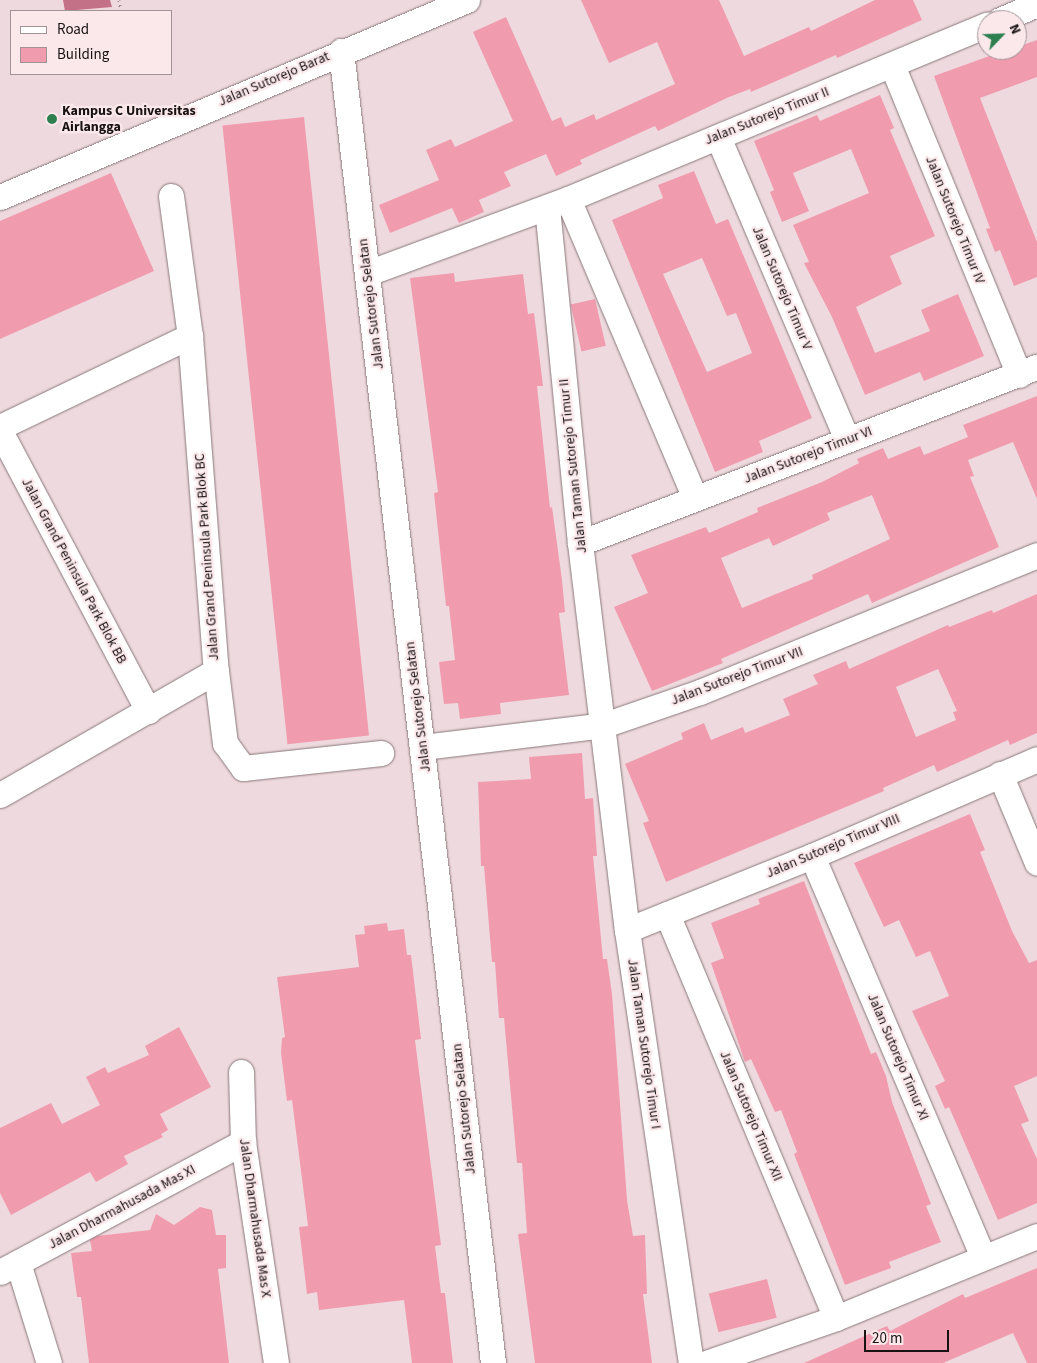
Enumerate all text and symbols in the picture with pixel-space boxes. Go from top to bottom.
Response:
legend [10,10,172,75]
north arrow [977,10,1027,60]
text: Road [57,19,89,40]
text: N [1004,21,1026,38]
text: Building [57,44,109,65]
street label: Jalan Sutorejo Barat [216,48,332,110]
street label: Jalan Sutorejo Timur II [702,83,832,149]
place label: Kampus C Universitas Airlangga [62,103,196,136]
marker: Kampus C Universitas Airlangga [46,113,58,125]
street label: Jalan Sutorejo Timur IV [922,154,988,286]
street label: Jalan Sutorejo Timur V [748,224,816,352]
street label: Jalan Sutorejo Selatan [355,238,387,370]
street label: Jalan Taman Sutorejo Timur II [555,378,591,554]
street label: Jalan Sutorejo Timur VI [741,423,875,487]
street label: Jalan Grand Peninsula Park Blok BC [191,453,223,661]
street label: Jalan Grand Peninsula Park Blok BB [18,475,130,667]
street label: Jalan Sutorejo Selatan [402,641,434,773]
street label: Jalan Sutorejo Timur VII [669,643,805,709]
street label: Jalan Sutorejo Timur VIII [764,810,902,882]
street label: Jalan Taman Sutorejo Timur I [624,958,664,1130]
street label: Jalan Sutorejo Timur XI [864,991,932,1123]
street label: Jalan Sutorejo Selatan [449,1043,479,1175]
street label: Jalan Sutorejo Timur XII [716,1048,786,1184]
street label: Jalan Dharmahusada Mas X [236,1137,274,1299]
street label: Jalan Dharmahusada Mas XI [46,1161,198,1253]
scale bar [867,1320,952,1352]
text: 20 m [872,1328,902,1349]

